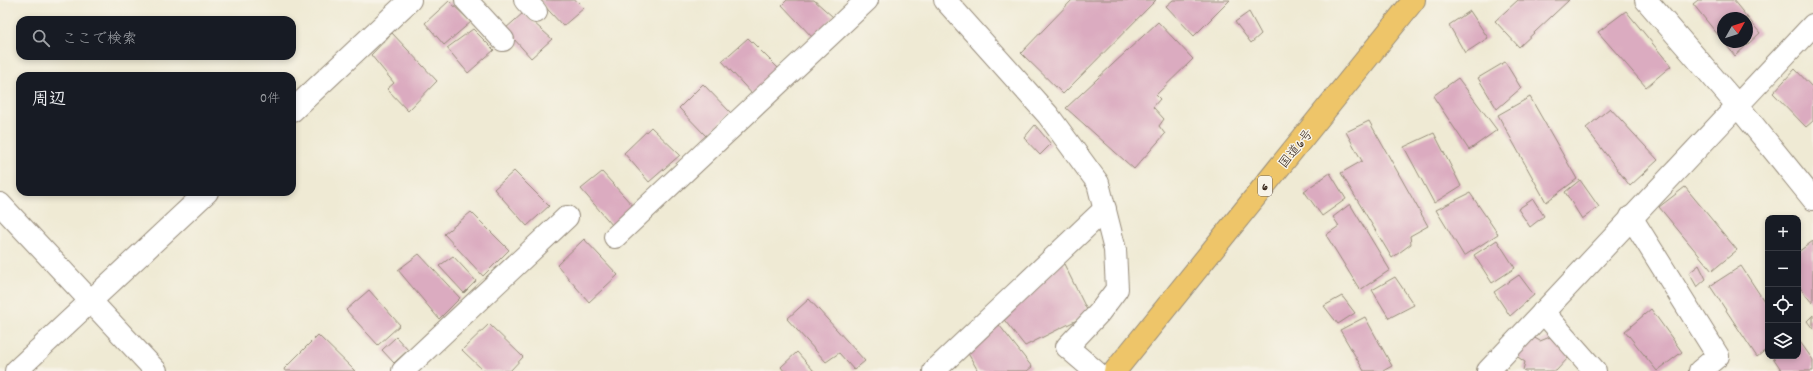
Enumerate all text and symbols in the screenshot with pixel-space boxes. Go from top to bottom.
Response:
north arrow [1717,12,1753,48]
search box [16,16,296,60]
icon: search [30,27,52,49]
text: ここで検索 [62,29,137,51]
text: 周辺 [32,89,66,113]
text: 0件 [260,90,280,109]
street label: 国道6号 [1275,126,1319,173]
road number: 6 [1258,176,1272,196]
map controls [1765,215,1801,359]
button: + [1765,215,1801,251]
button: − [1765,251,1801,287]
button: locate [1765,287,1801,323]
button: layers [1765,323,1801,359]

